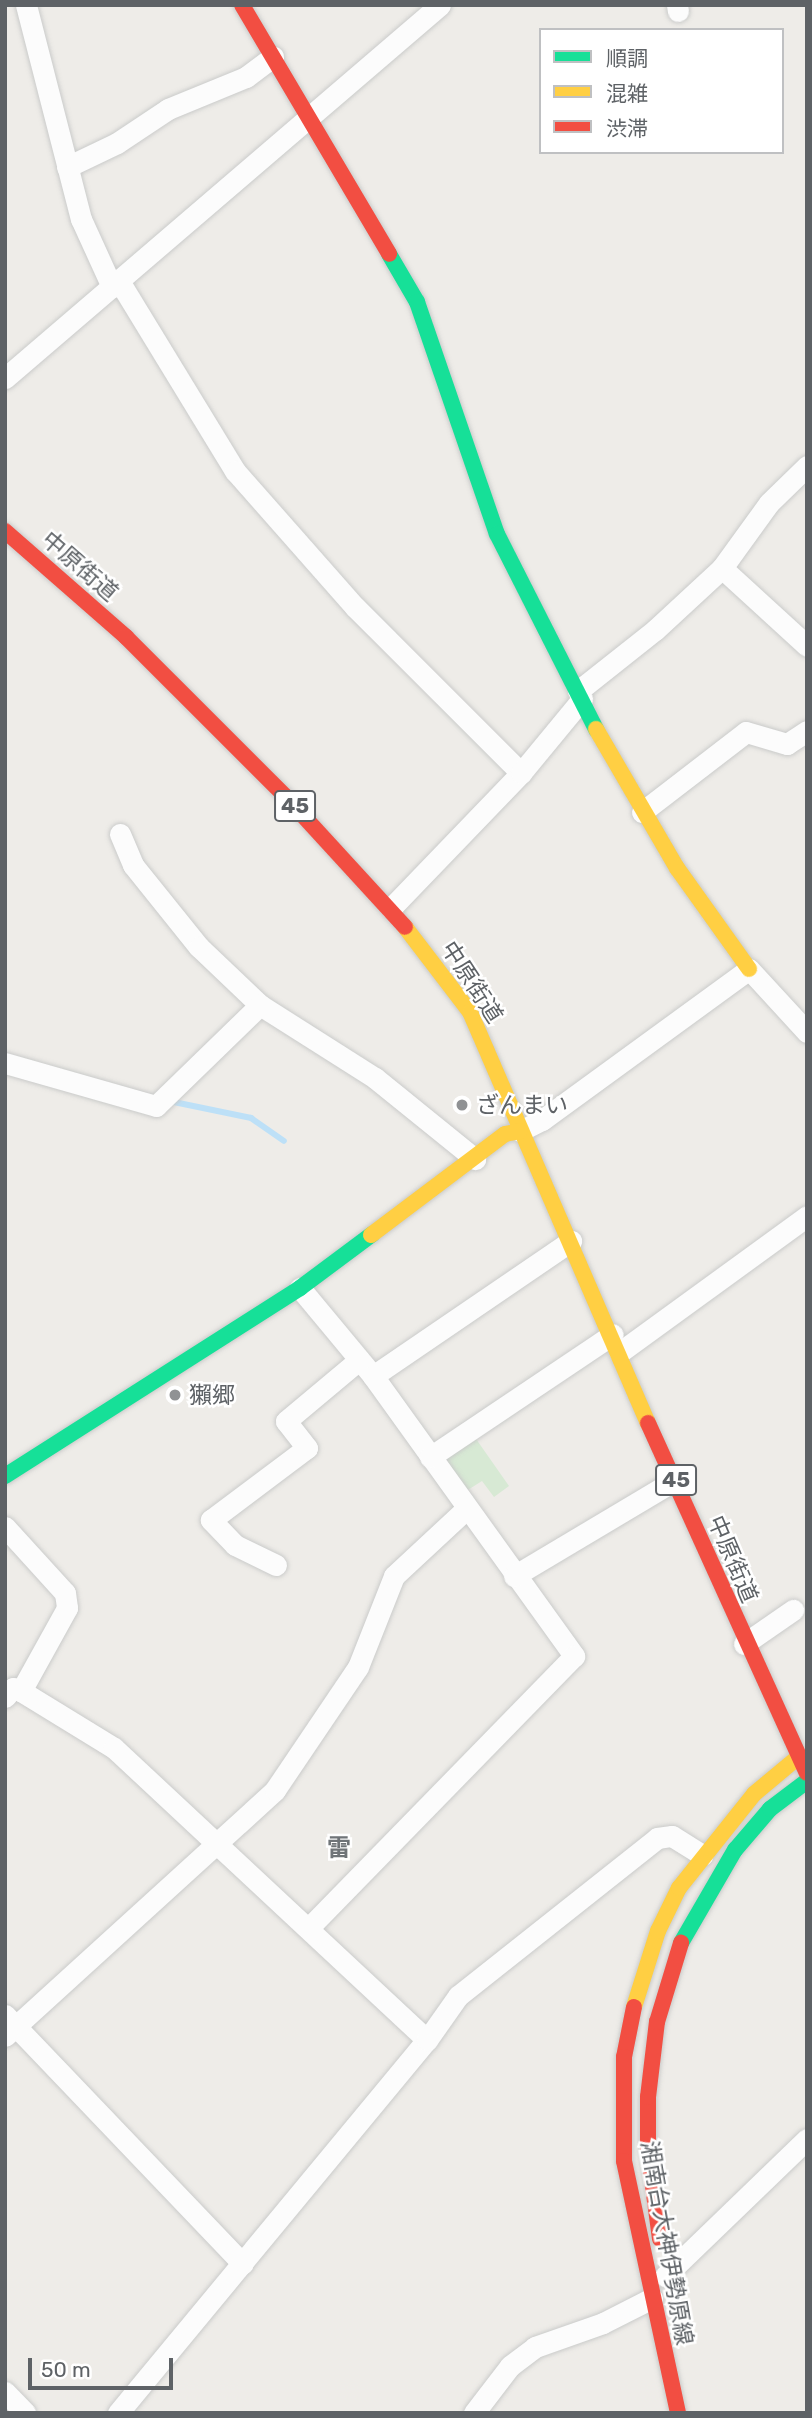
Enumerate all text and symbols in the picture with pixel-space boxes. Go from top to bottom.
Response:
legend [539,28,784,154]
text: 順調 [606,46,648,71]
text: 混雑 [606,81,648,106]
text: 渋滞 [606,116,648,141]
street label: 中原街道 [36,525,124,607]
road number: 45 [274,788,316,824]
street label: 中原街道 [435,936,509,1028]
place label: ざんまい [476,1091,568,1119]
marker: ざんまい [454,1097,470,1113]
place label: 獺郷 [189,1381,235,1409]
marker: 獺郷 [167,1387,183,1403]
road number: 45 [655,1462,697,1498]
street label: 中原街道 [702,1511,764,1607]
district label: 雷 [327,1835,351,1863]
street label: 湘南台大神伊勢原線 [635,2139,699,2347]
scale bar [32,2344,177,2388]
text: 50 m [41,2357,91,2382]

